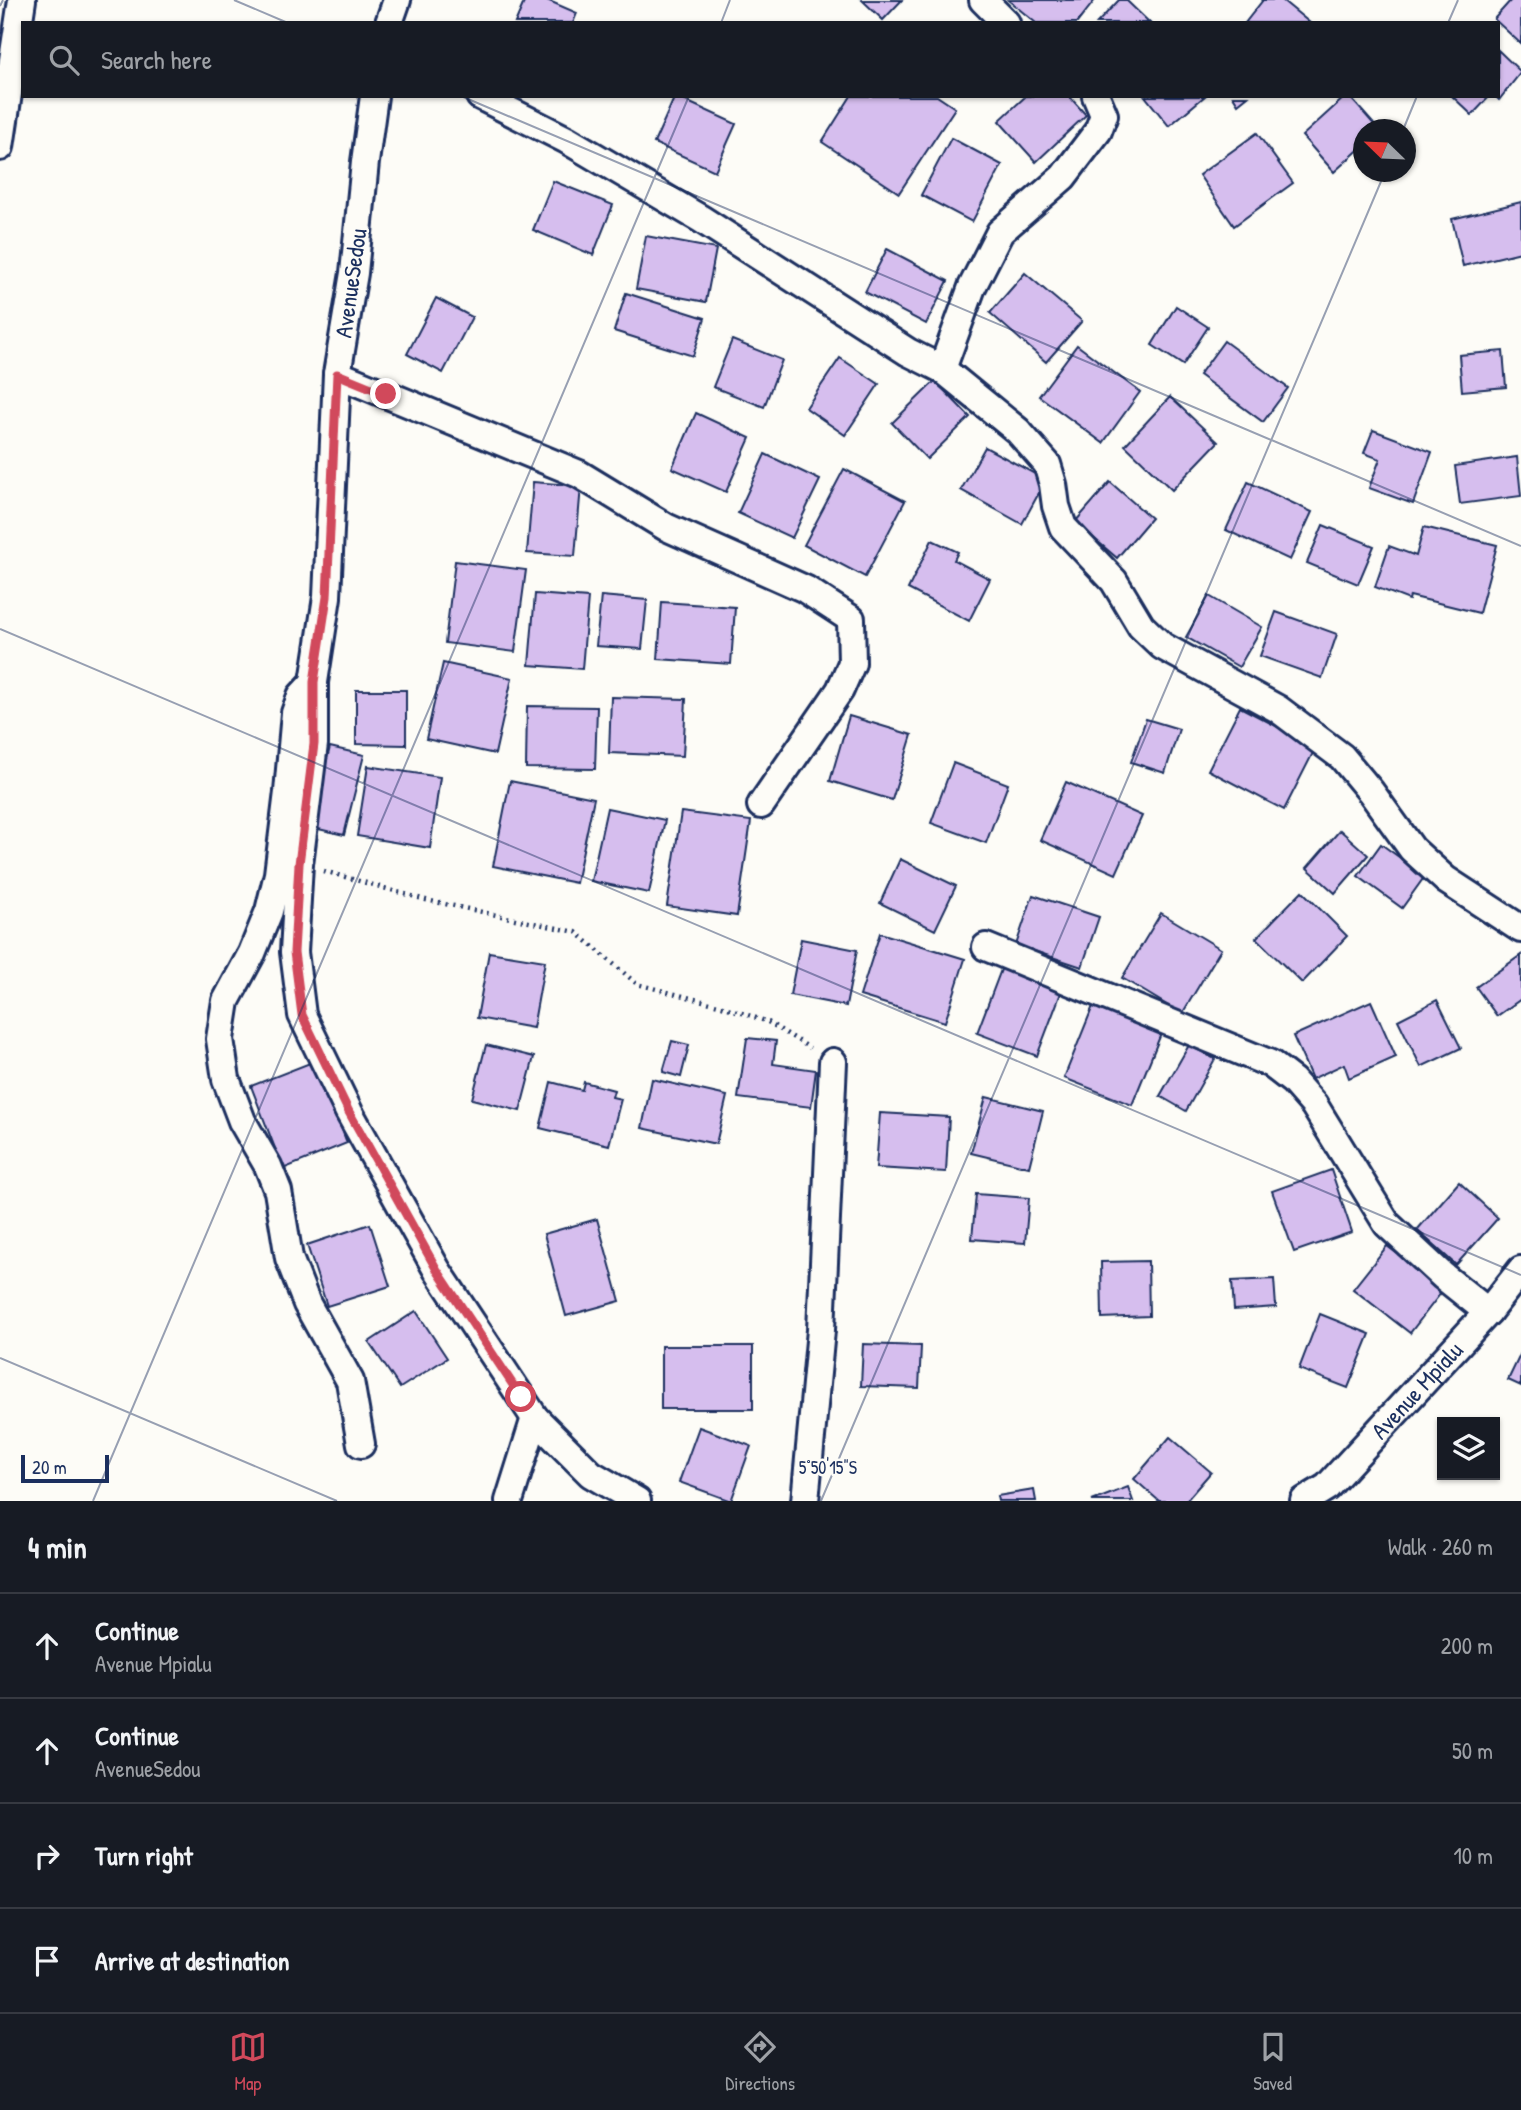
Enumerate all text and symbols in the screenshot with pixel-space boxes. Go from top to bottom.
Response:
search box [21,21,1500,98]
icon: search [45,41,83,79]
text: Search here [101,42,212,77]
north arrow [1353,119,1416,182]
street label: AvenueSedou [326,226,374,340]
route end [370,378,401,409]
street label: Avenue Mpialu [1363,1334,1470,1445]
route start [505,1381,536,1412]
map controls [1437,1417,1500,1480]
button: layers [1437,1417,1500,1480]
scale bar [21,1452,108,1484]
text: 20 m [32,1454,67,1480]
text: 5°50'15"S [799,1455,857,1480]
text: 4 min [28,1527,87,1567]
text: Walk · 260 m [1388,1531,1493,1562]
text: Continue [95,1613,179,1648]
icon: ahead [28,1627,66,1665]
text: 200 m [1441,1630,1493,1661]
text: Avenue Mpialu [95,1648,212,1679]
text: Continue [95,1718,179,1753]
icon: ahead [28,1732,66,1770]
text: 50 m [1452,1735,1493,1766]
text: AvenueSedou [95,1753,200,1784]
icon: right [28,1837,66,1875]
text: Turn right [95,1838,193,1873]
text: 10 m [1453,1840,1493,1871]
icon: arrive [28,1942,66,1980]
text: Arrive at destination [95,1943,290,1978]
tab: Map [229,2028,267,2096]
tab: Directions [725,2028,795,2096]
tab: Saved [1253,2028,1292,2096]

